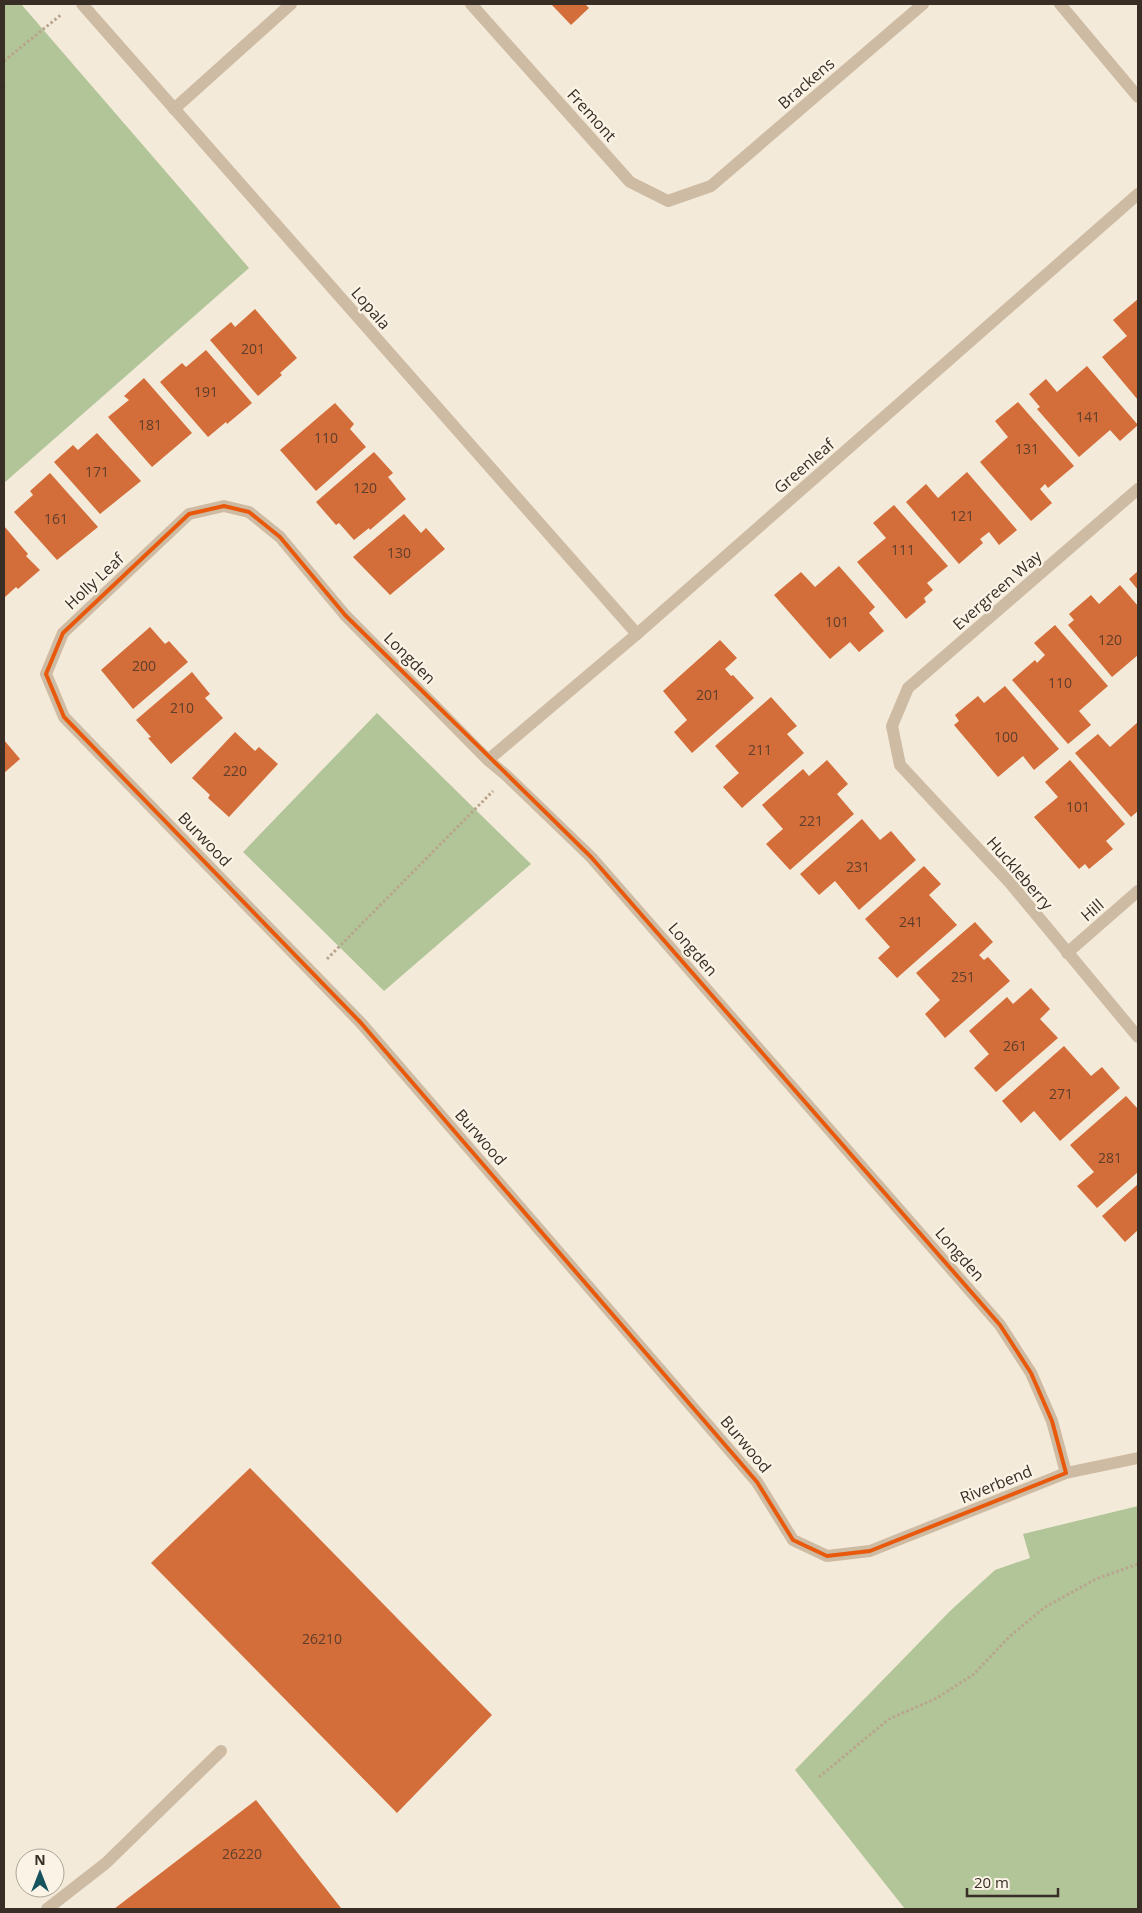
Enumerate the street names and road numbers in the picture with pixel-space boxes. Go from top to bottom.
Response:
street label: Brackens [773,52,839,114]
street label: Fremont [563,84,622,146]
street label: Lopala [346,282,396,334]
street label: Greenleaf [769,433,840,498]
street label: Evergreen Way [948,545,1047,635]
street label: Holly Leaf [60,547,129,614]
street label: Longden [379,627,441,689]
street label: Burwood [173,807,237,871]
street label: Huckleberry [982,832,1059,915]
street label: Hill [1076,894,1108,926]
street label: Longden [663,917,723,981]
street label: Burwood [450,1104,512,1170]
street label: Longden [930,1222,990,1286]
street label: Burwood [716,1411,776,1477]
street label: Riverbend [957,1460,1035,1508]

